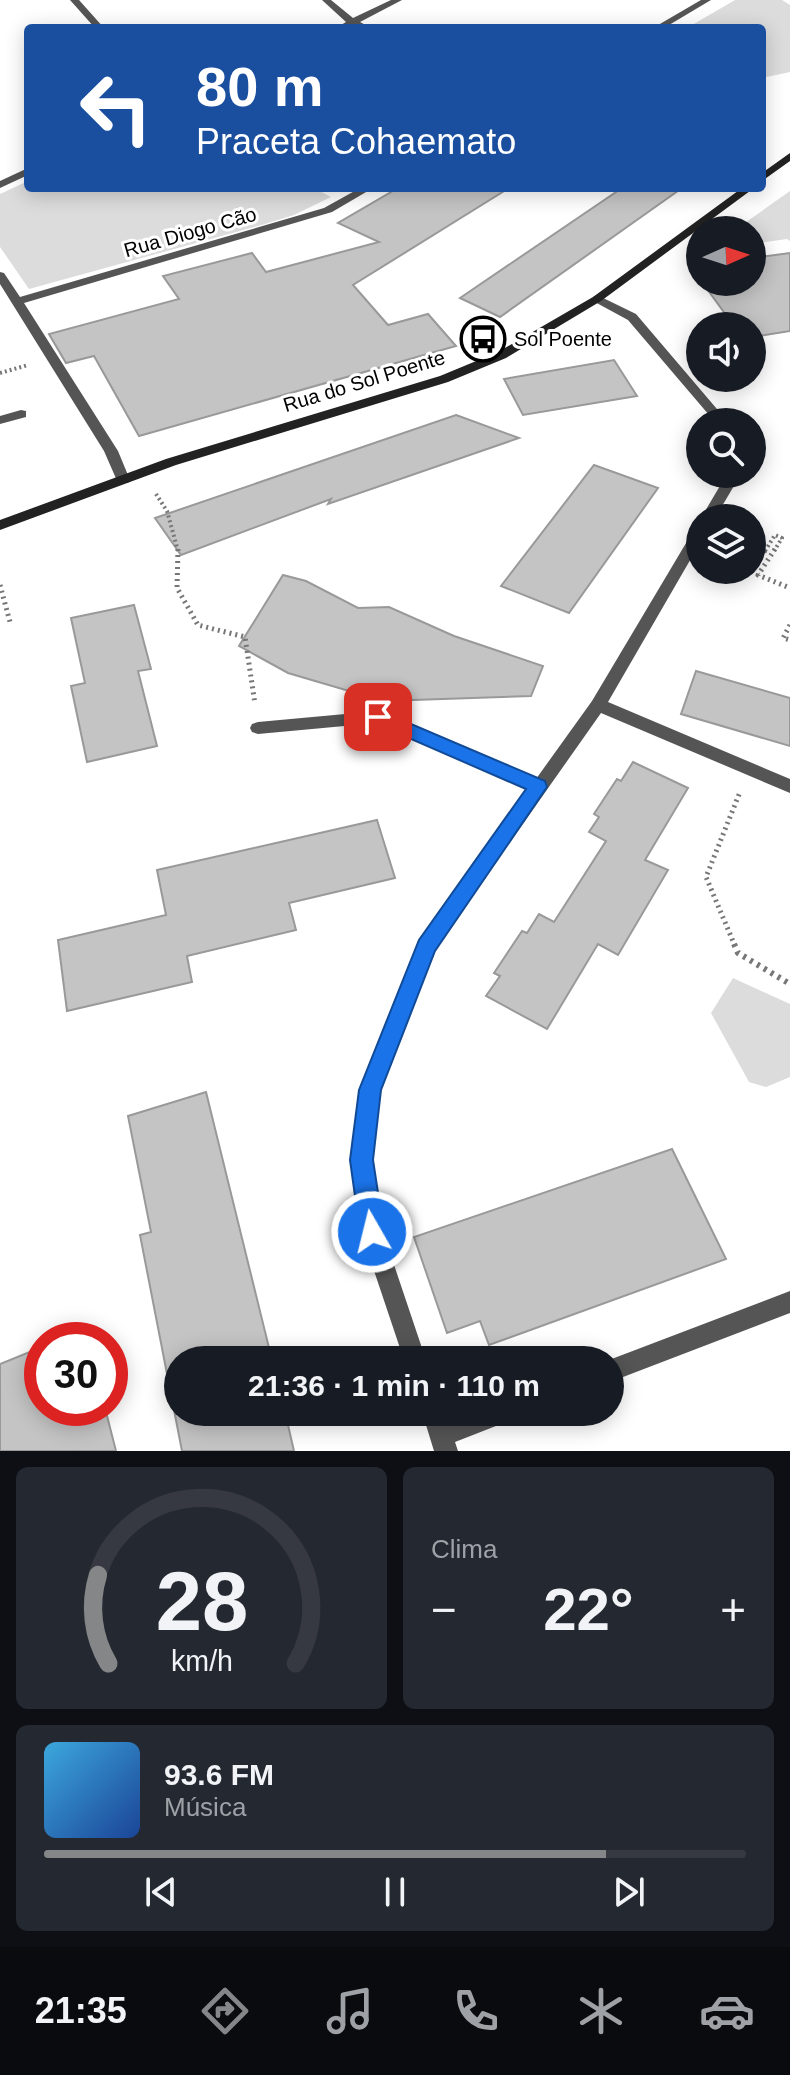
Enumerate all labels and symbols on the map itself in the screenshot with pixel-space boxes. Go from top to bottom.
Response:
street label: Rua Diogo Cão [121,203,259,261]
north arrow [686,216,766,296]
bus stop icon: Sol Poente [459,315,507,363]
place label: Sol Poente [514,328,612,350]
street label: Rua do Sol Poente [280,346,448,416]
pin [344,683,412,751]
position arrow [330,1190,414,1274]
speed limit sign: 30 [24,1322,128,1426]

